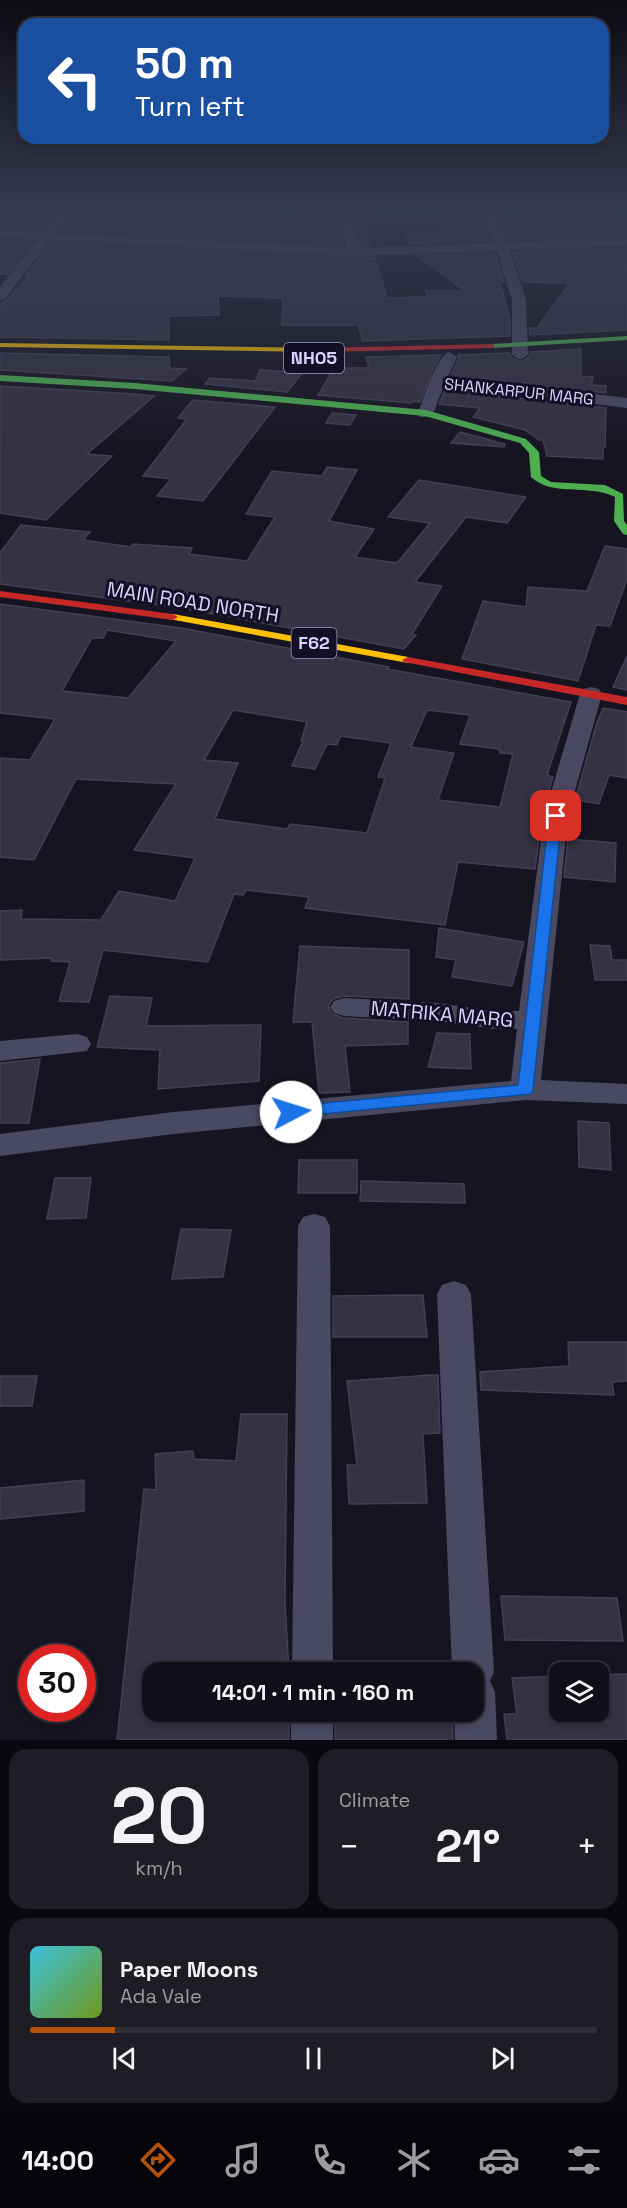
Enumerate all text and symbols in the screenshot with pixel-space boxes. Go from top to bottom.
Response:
text: 50 m [135,37,234,90]
icon: left [36,42,114,120]
text: Turn left [135,89,245,124]
road number: NH05 [284,343,344,373]
street label: SHANKARPUR MARG [443,373,595,410]
street label: MAIN ROAD NORTH [105,576,281,628]
road number: F62 [292,628,336,658]
pin [530,790,581,841]
icon: arrive [539,799,572,832]
street label: MATRIKA MARG [370,995,514,1033]
position arrow [259,1080,323,1144]
speed limit sign: 30 [18,1644,96,1722]
map controls [549,1662,609,1722]
button: layers [549,1662,609,1722]
text: 14:01 · 1 min · 160 m [212,1678,414,1706]
text: 20 [111,1766,207,1866]
text: Climate [339,1787,410,1813]
text: 21° [436,1818,500,1875]
text: − [339,1826,359,1868]
text: + [577,1826,597,1868]
text: km/h [135,1855,183,1881]
text: Paper Moons [120,1955,258,1983]
text: Ada Vale [120,1983,202,2009]
icon: previous [108,2042,141,2075]
icon: pause [297,2042,330,2075]
icon: next [486,2042,519,2075]
icon: directions [137,2139,179,2181]
icon: music [222,2139,264,2181]
icon: phone [308,2139,350,2181]
icon: climate [393,2139,435,2181]
icon: car [478,2139,520,2181]
icon: filters [563,2139,605,2181]
text: 14:00 [22,2143,94,2178]

